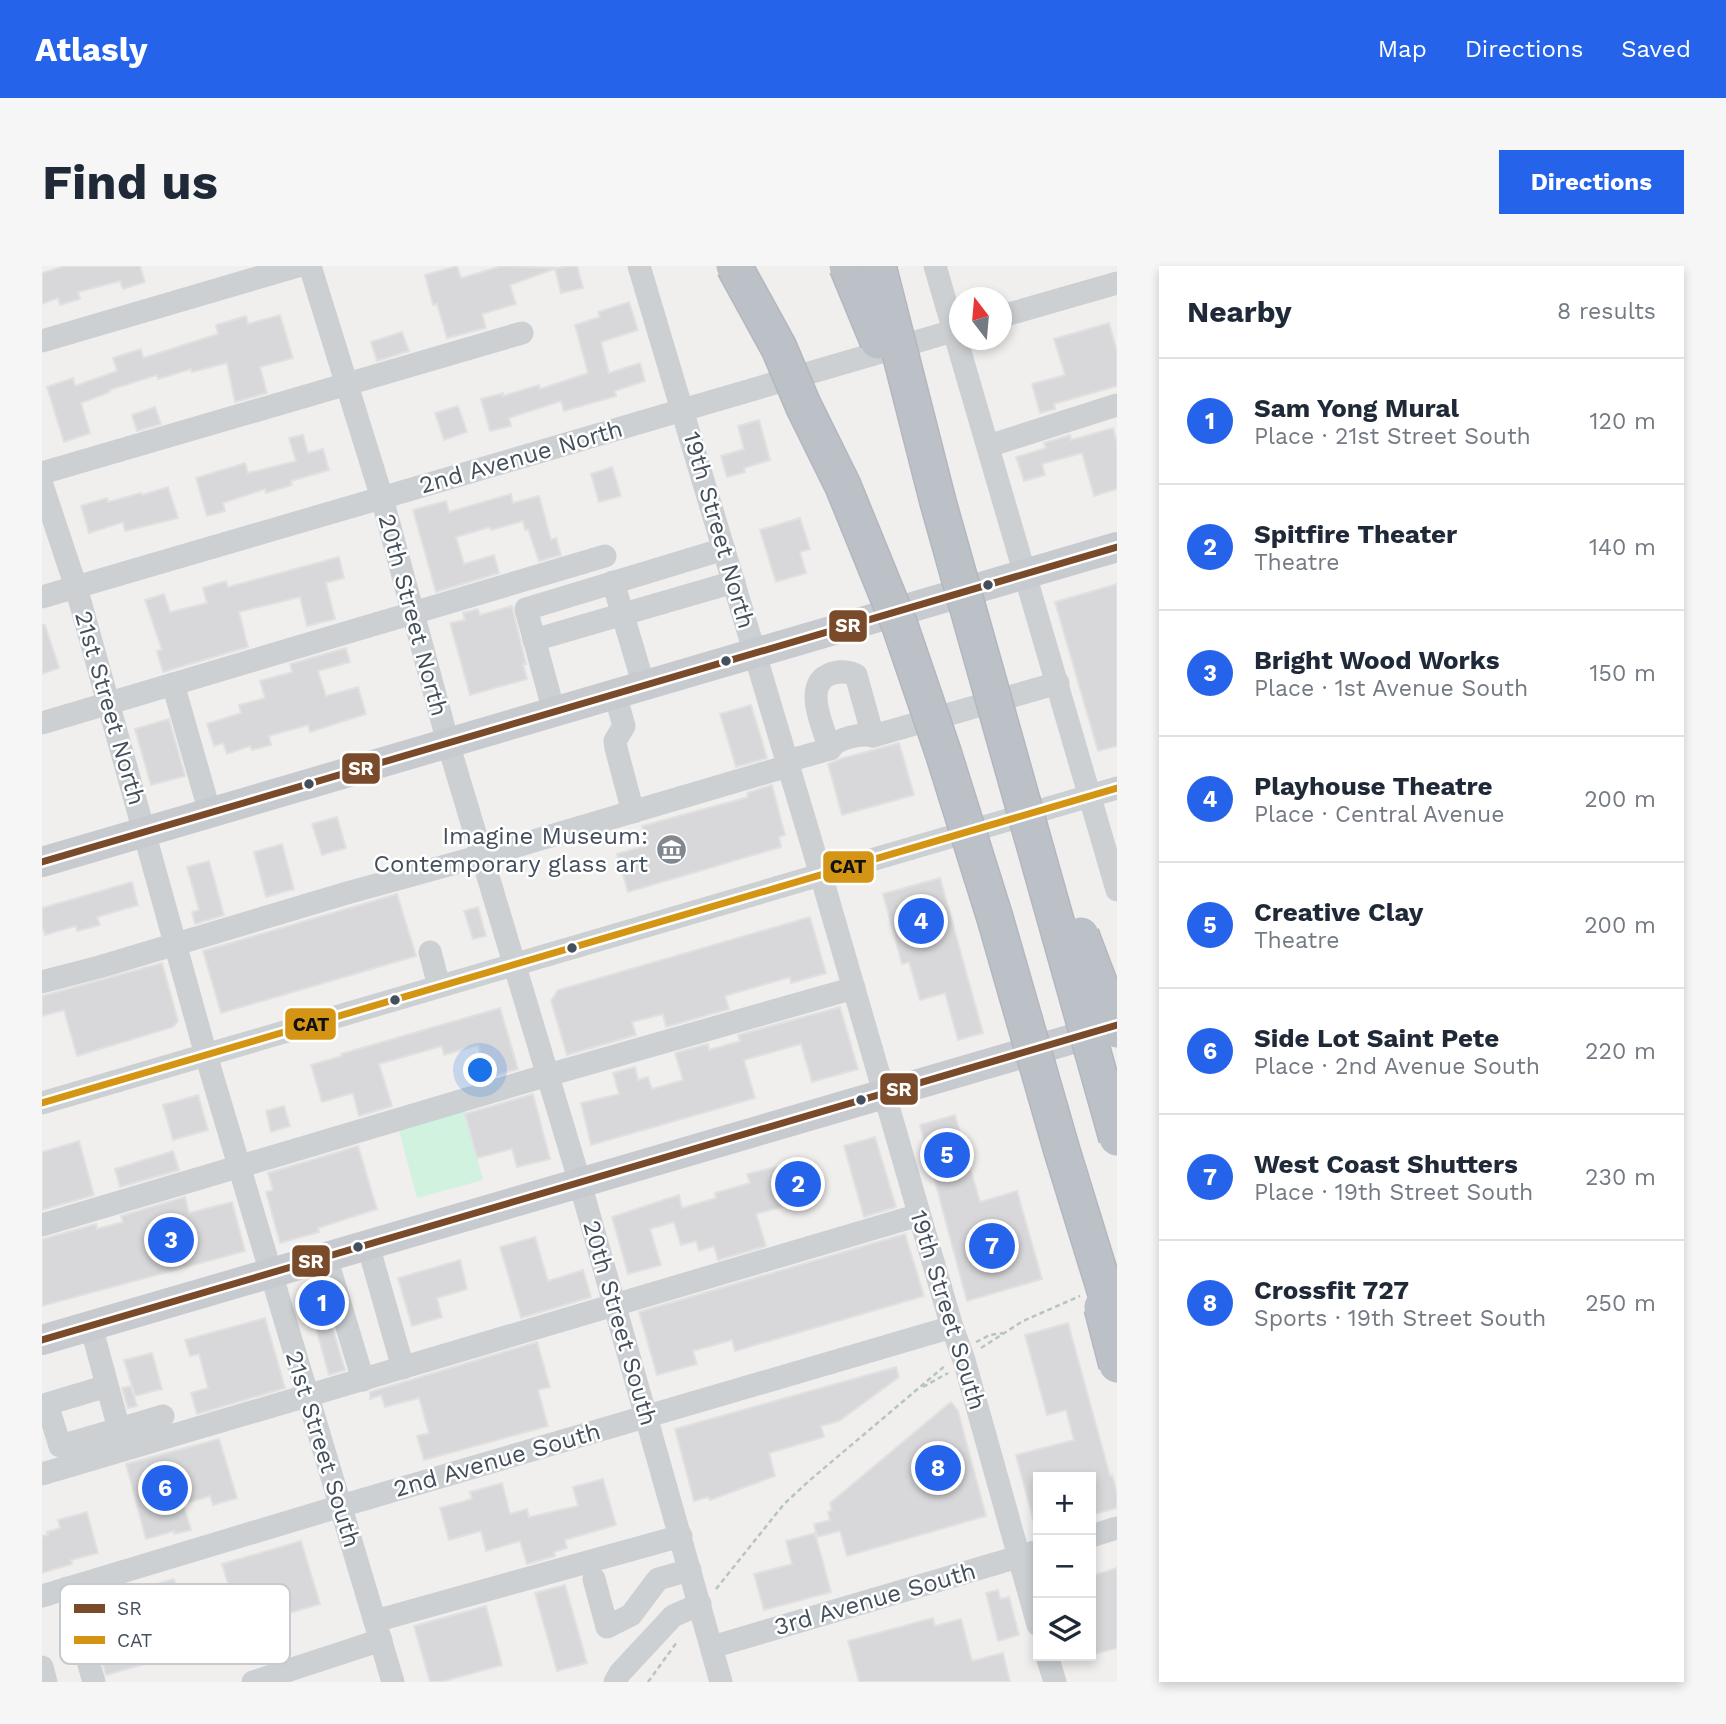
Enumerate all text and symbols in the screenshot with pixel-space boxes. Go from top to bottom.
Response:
text: Atlasly [35,30,147,69]
text: Map [1378,35,1427,63]
text: Directions [1465,35,1583,63]
text: Saved [1621,35,1691,63]
button: Directions [1499,150,1684,214]
text: Find us [42,153,218,211]
north arrow [949,287,1012,350]
text: Nearby [1187,294,1292,329]
text: 8 results [1557,298,1656,325]
text: Sam Yong Mural [1254,393,1459,423]
text: 1 [1205,408,1215,435]
text: 120 m [1590,408,1656,435]
street label: 2nd Avenue North [416,415,626,499]
text: Place · 21st Street South [1254,423,1531,450]
street label: 19th Street North [677,428,761,632]
street label: 20th Street North [373,511,453,719]
text: Spitfire Theater [1254,519,1457,549]
text: 2 [1203,534,1217,561]
text: 140 m [1589,534,1656,561]
text: Theatre [1254,549,1339,576]
unlabelled marker [981,578,995,592]
street label: 21st Street North [69,608,151,808]
line badge: SR [828,609,868,643]
text: SR [835,614,861,637]
text: Bright Wood Works [1254,645,1500,675]
unlabelled marker [719,654,733,668]
text: 3 [1203,660,1217,687]
text: 150 m [1590,660,1656,687]
text: Place · 1st Avenue South [1254,675,1528,702]
line badge: SR [341,752,381,785]
text: SR [348,757,374,780]
text: Playhouse Theatre [1254,771,1492,801]
unlabelled marker [302,777,316,791]
text: 4 [1203,786,1217,813]
text: 200 m [1584,786,1656,813]
text: Place · Central Avenue [1254,801,1504,828]
place label: Imagine Museum: Contemporary glass art [374,822,648,878]
museum icon: Imagine Museum: Contemporary glass art [654,833,688,867]
line badge: CAT [822,850,875,884]
text: CAT [830,855,866,878]
pin: 4 [898,895,944,947]
text: Creative Clay [1254,897,1423,927]
text: 5 [1203,912,1217,939]
text: 200 m [1584,912,1656,939]
text: Theatre [1254,927,1339,954]
unlabelled marker [565,941,579,955]
unlabelled marker [388,993,402,1007]
line badge: CAT [284,1007,337,1041]
text: CAT [293,1013,329,1036]
text: Side Lot Saint Pete [1254,1023,1499,1053]
text: 6 [1203,1038,1217,1065]
text: 220 m [1585,1038,1656,1065]
your location [463,1053,497,1087]
text: Place · 2nd Avenue South [1254,1053,1540,1080]
line badge: SR [879,1072,919,1106]
text: SR [886,1078,912,1101]
unlabelled marker [854,1093,868,1107]
pin: 5 [924,1129,970,1181]
text: West Coast Shutters [1254,1149,1518,1179]
pin: 2 [775,1158,821,1210]
text: 7 [1203,1164,1217,1191]
text: 230 m [1585,1164,1656,1191]
text: Place · 19th Street South [1254,1179,1533,1206]
street label: 19th Street South [904,1207,992,1413]
pin: 3 [148,1214,194,1266]
street label: 20th Street South [577,1217,663,1429]
pin: 7 [969,1220,1015,1272]
unlabelled marker [351,1240,365,1254]
line badge: SR [291,1244,331,1278]
text: SR [298,1250,324,1273]
text: Crossfit 727 [1254,1275,1409,1305]
pin: 1 [299,1277,345,1329]
text: 8 [1203,1290,1217,1317]
text: 250 m [1585,1290,1656,1317]
text: Sports · 19th Street South [1254,1305,1546,1332]
street label: 21st Street South [280,1347,366,1551]
street label: 2nd Avenue South [390,1417,604,1503]
pin: 8 [915,1442,961,1494]
pin: 6 [142,1462,188,1514]
map controls [1033,1472,1096,1661]
button: + [1033,1472,1096,1535]
button: − [1033,1535,1096,1598]
street label: 3rd Avenue South [771,1557,979,1641]
legend [60,1584,290,1664]
text: SR [117,1597,142,1620]
button: layers [1033,1598,1096,1661]
text: CAT [117,1629,152,1652]

